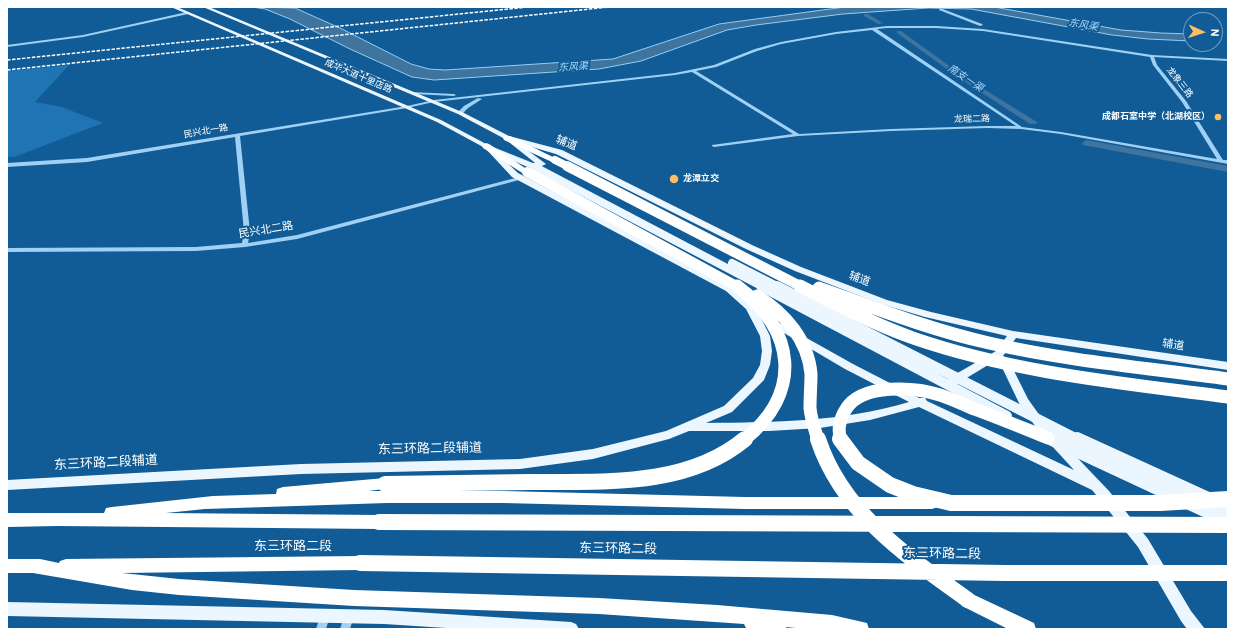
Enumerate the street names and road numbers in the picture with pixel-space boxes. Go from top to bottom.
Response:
street label: 成华大道十里店路 [323,58,393,96]
street label: 龙象三路 [1164,65,1194,101]
street label: 龙瑞二路 [954,114,990,126]
street label: 民兴北一路 [183,123,229,141]
street label: 辅道 [553,134,579,154]
street label: 民兴北二路 [238,220,294,242]
street label: 辅道 [846,270,872,290]
street label: 辅道 [1161,338,1185,354]
street label: 东三环路二段辅道 [378,441,482,459]
street label: 东三环路二段辅道 [54,453,158,475]
street label: 东三环路二段 [254,539,332,555]
street label: 东三环路二段 [579,542,657,558]
street label: 东三环路二段 [903,547,981,563]

